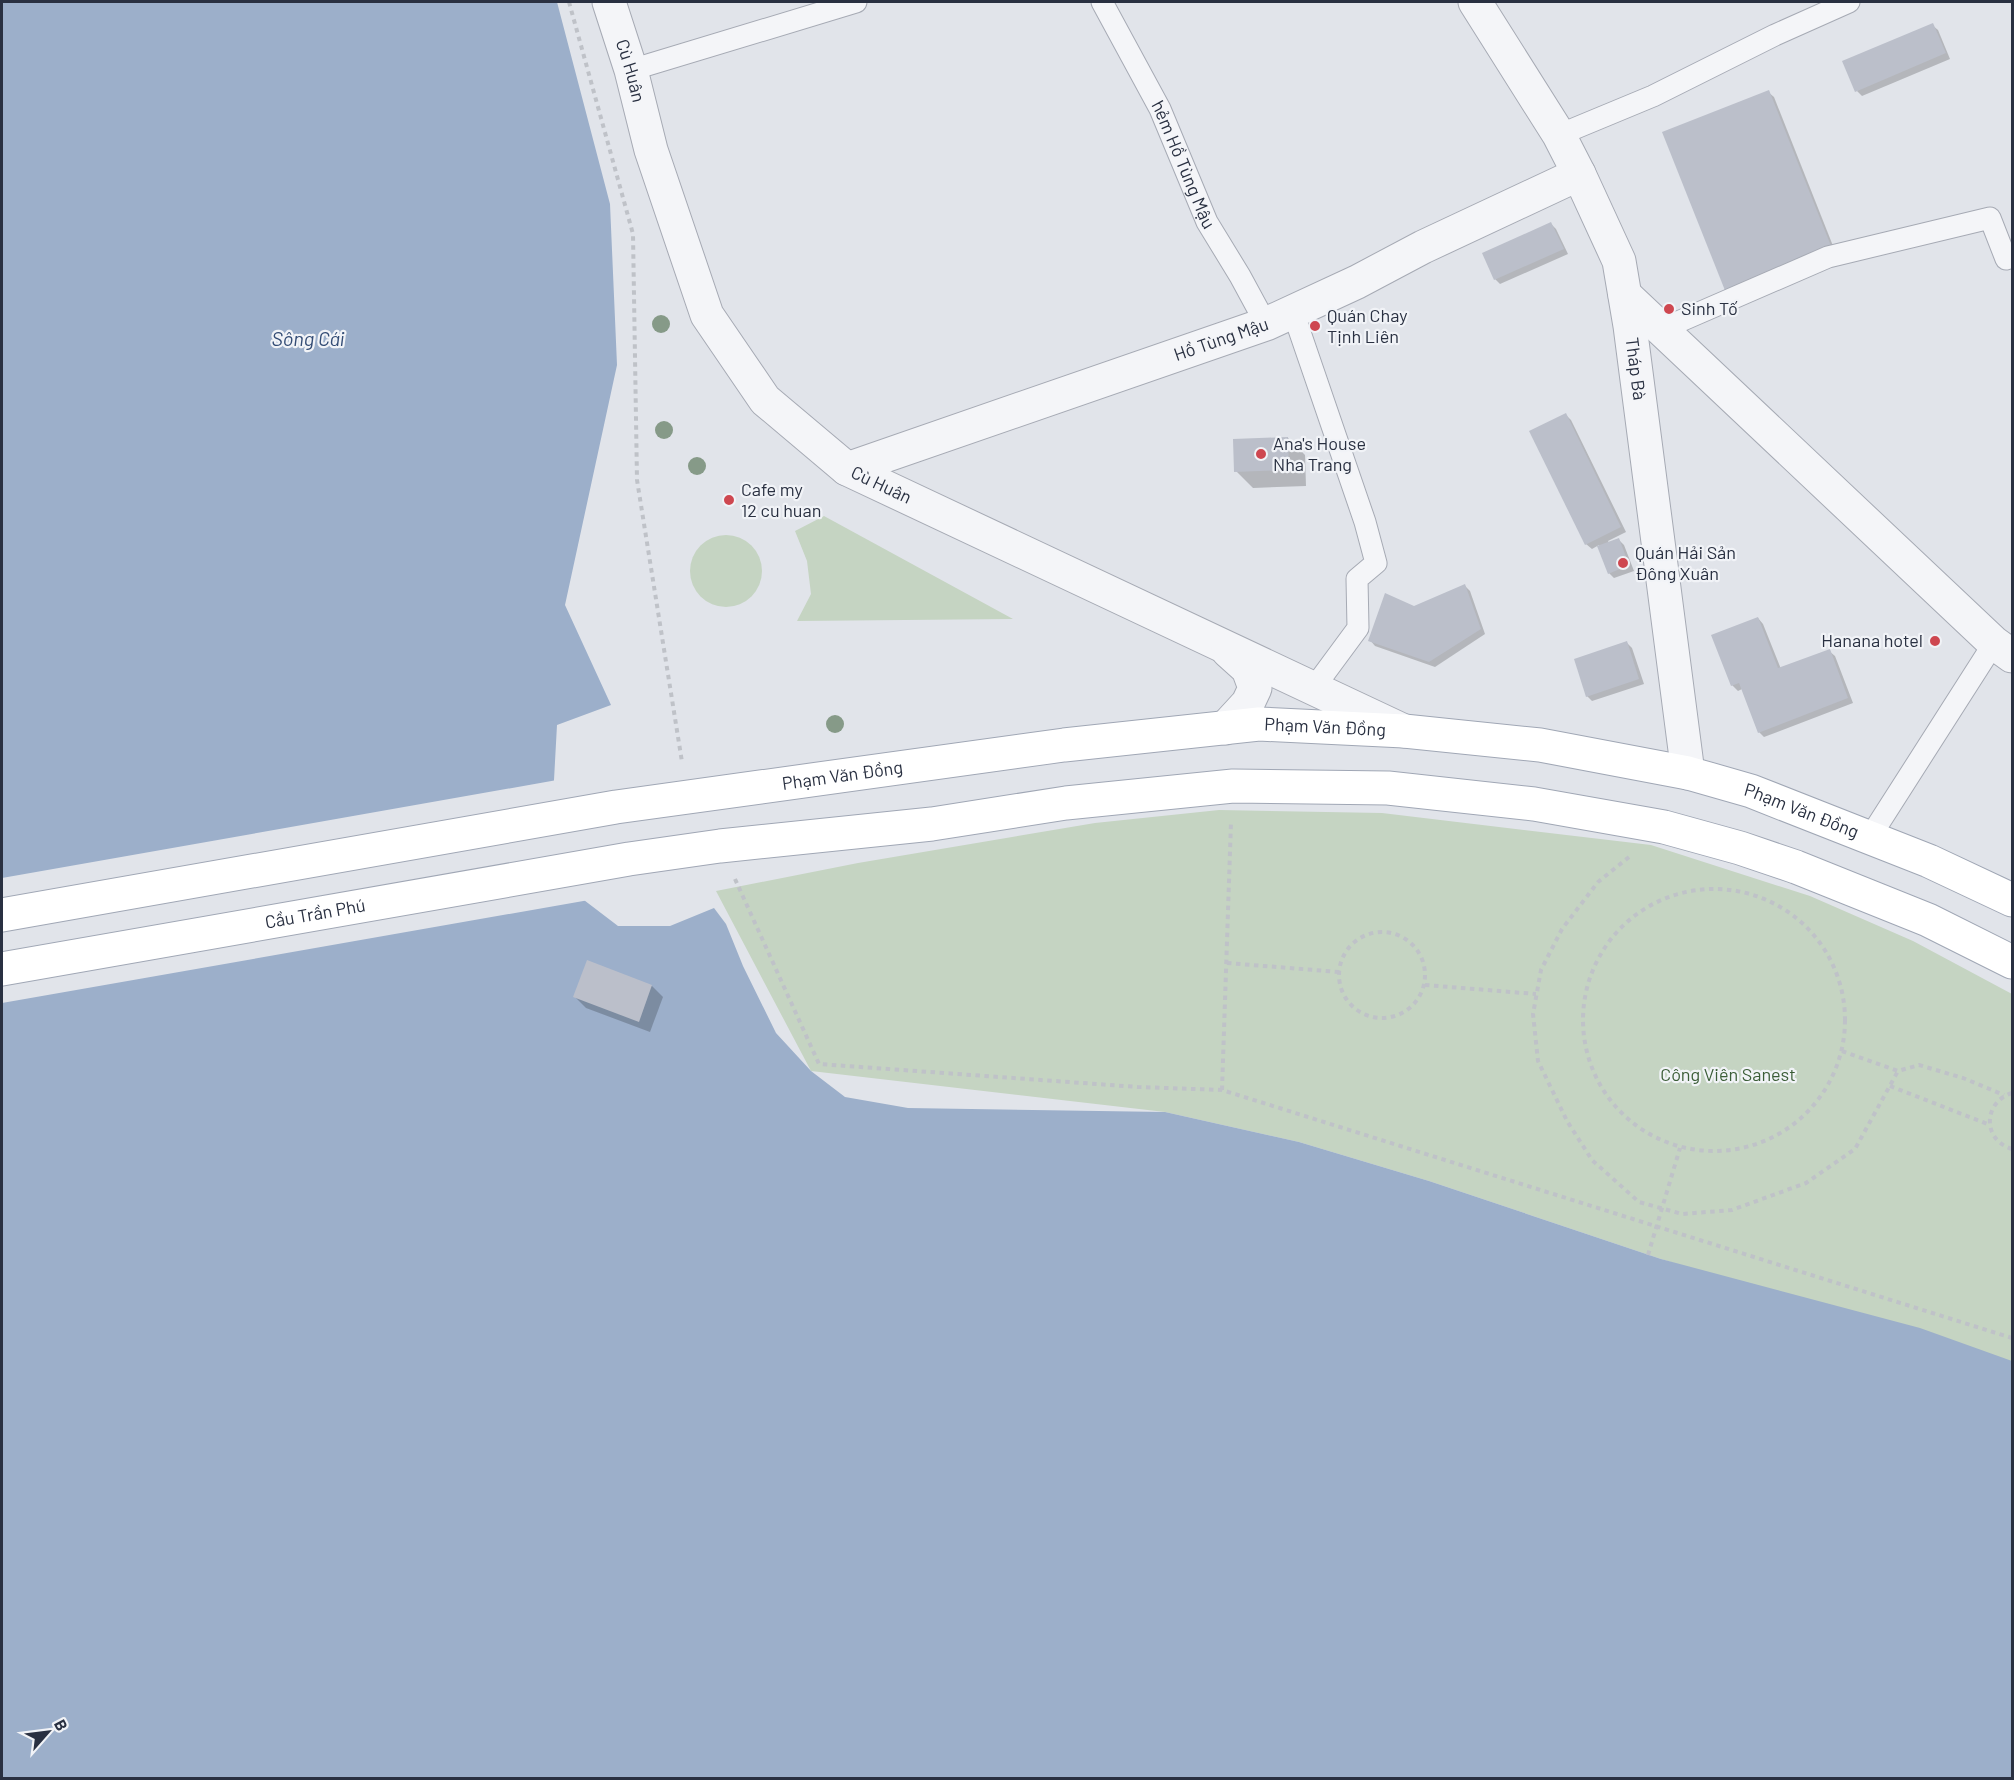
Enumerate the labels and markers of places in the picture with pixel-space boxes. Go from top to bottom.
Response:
place label: Sinh Tố [1681,297,1738,319]
marker: Sinh Tố [1662,302,1676,316]
place label: Quán Chay Tịnh Liên [1327,304,1408,347]
marker: Quán Chay Tịnh Liên [1308,319,1322,333]
place label: Ana's House Nha Trang [1273,432,1366,475]
marker: Ana's House Nha Trang [1254,447,1268,461]
place label: Cafe my 12 cu huan [741,478,821,521]
marker: Cafe my 12 cu huan [722,493,736,507]
place label: Quán Hải Sản Đông Xuân [1635,541,1736,584]
marker: Quán Hải Sản Đông Xuân [1616,556,1630,570]
place label: Hanana hotel [1821,629,1923,651]
marker: Hanana hotel [1928,634,1942,648]

